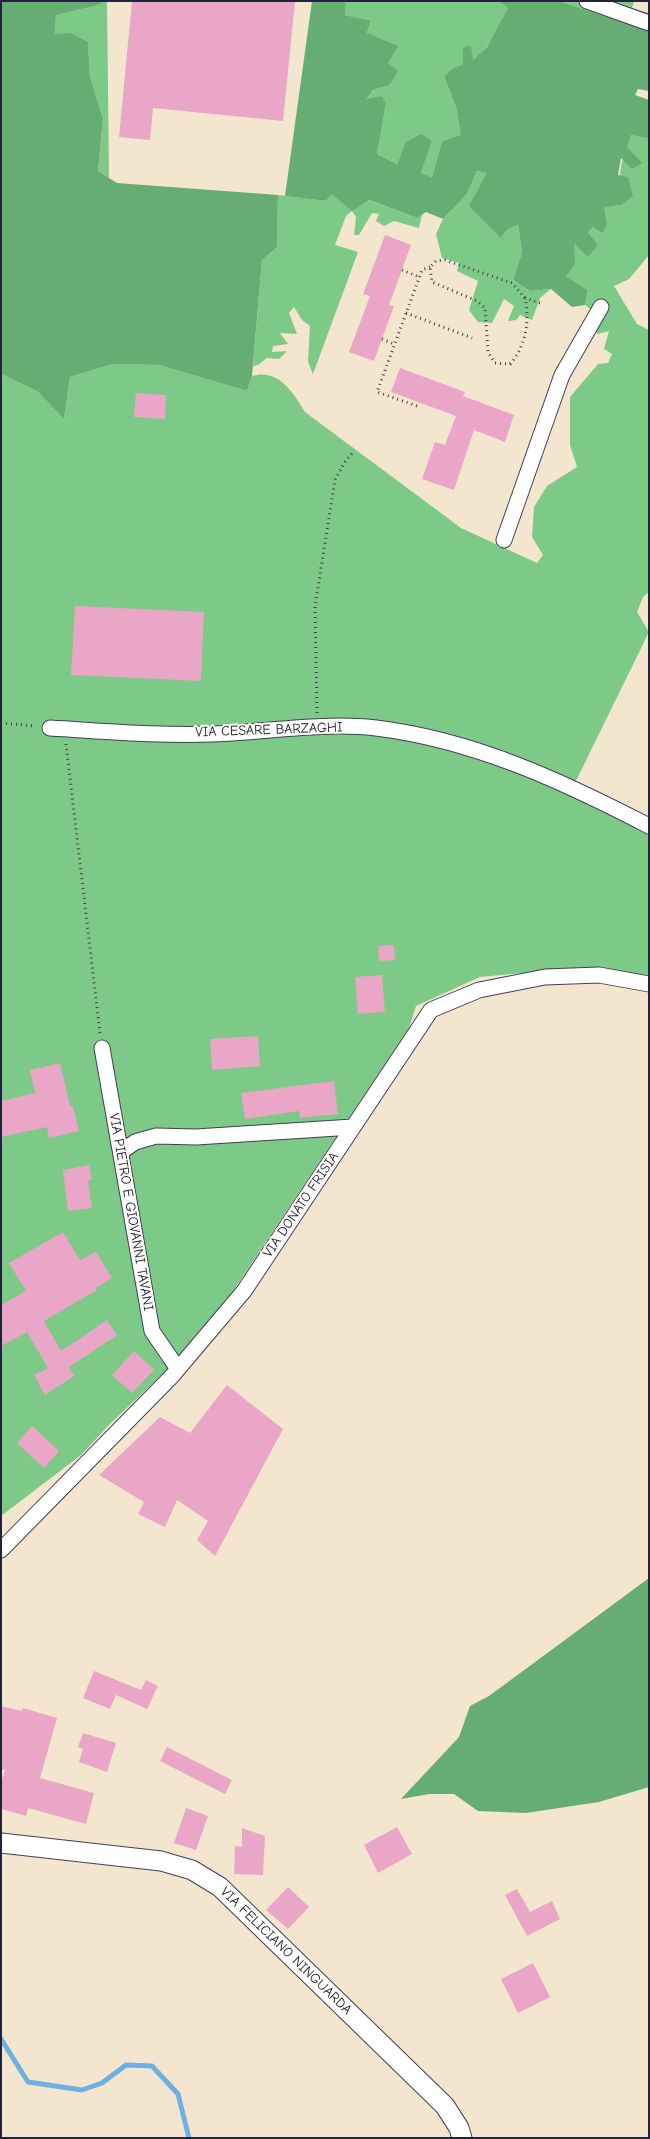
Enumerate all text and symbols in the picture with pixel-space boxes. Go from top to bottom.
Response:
street label: VIA CESARE BARZAGHI [195,719,343,741]
street label: VIA PIETRO E GIOVANNI TAVANI [105,1112,157,1312]
street label: VIA DONATO FRISIA [260,1149,342,1261]
street label: VIA FELICIANO NINGUARDA [217,1884,355,2018]

